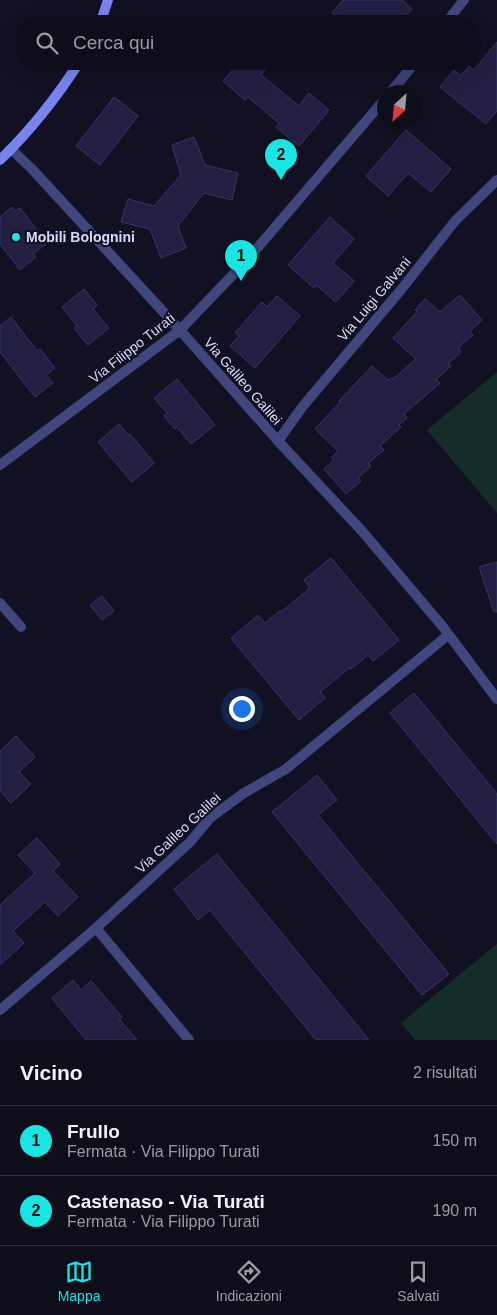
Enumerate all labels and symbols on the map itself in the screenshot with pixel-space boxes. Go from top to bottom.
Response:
north arrow [377,85,422,130]
pin: 2 [265,139,297,180]
place label: Mobili Bolognini [26,229,135,245]
marker: Mobili Bolognini [10,231,22,243]
pin: 1 [225,240,257,281]
street label: Via Luigi Galvani [334,254,414,344]
street label: Via Filippo Turati [86,310,178,386]
street label: Via Galileo Galilei [201,334,285,428]
your location [229,696,255,722]
street label: Via Galileo Galilei [132,790,224,876]

